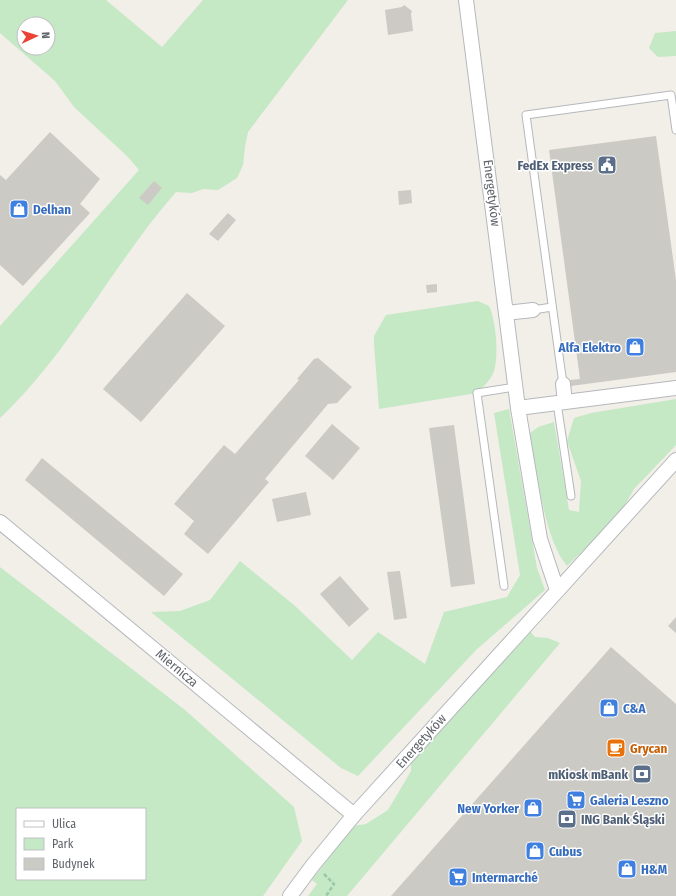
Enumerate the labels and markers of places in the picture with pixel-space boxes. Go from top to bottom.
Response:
public building icon: FedEx Express [596,154,618,176]
place label: FedEx Express [517,158,593,173]
shop icon: Delhan [8,198,30,220]
place label: Delhan [33,202,71,217]
shop icon: Alfa Elektro [624,336,646,358]
place label: Alfa Elektro [558,340,621,355]
shop icon: C&A [598,697,620,719]
place label: C&A [623,701,647,716]
cafe icon: Grycan [605,737,627,759]
place label: Grycan [630,741,668,756]
bank icon: mKiosk mBank [631,763,653,785]
place label: mKiosk mBank [548,767,628,782]
supermarket icon: Galeria Leszno [565,789,587,811]
place label: Galeria Leszno [590,793,669,808]
shop icon: New Yorker [522,797,544,819]
place label: New Yorker [457,801,519,816]
bank icon: ING Bank Śląski [556,808,578,830]
place label: ING Bank Śląski [581,811,665,828]
shop icon: Cubus [524,840,546,862]
place label: Cubus [549,844,582,859]
shop icon: H&M [616,858,638,880]
place label: H&M [641,862,667,877]
supermarket icon: Intermarché [447,866,469,888]
place label: Intermarché [472,870,538,885]

